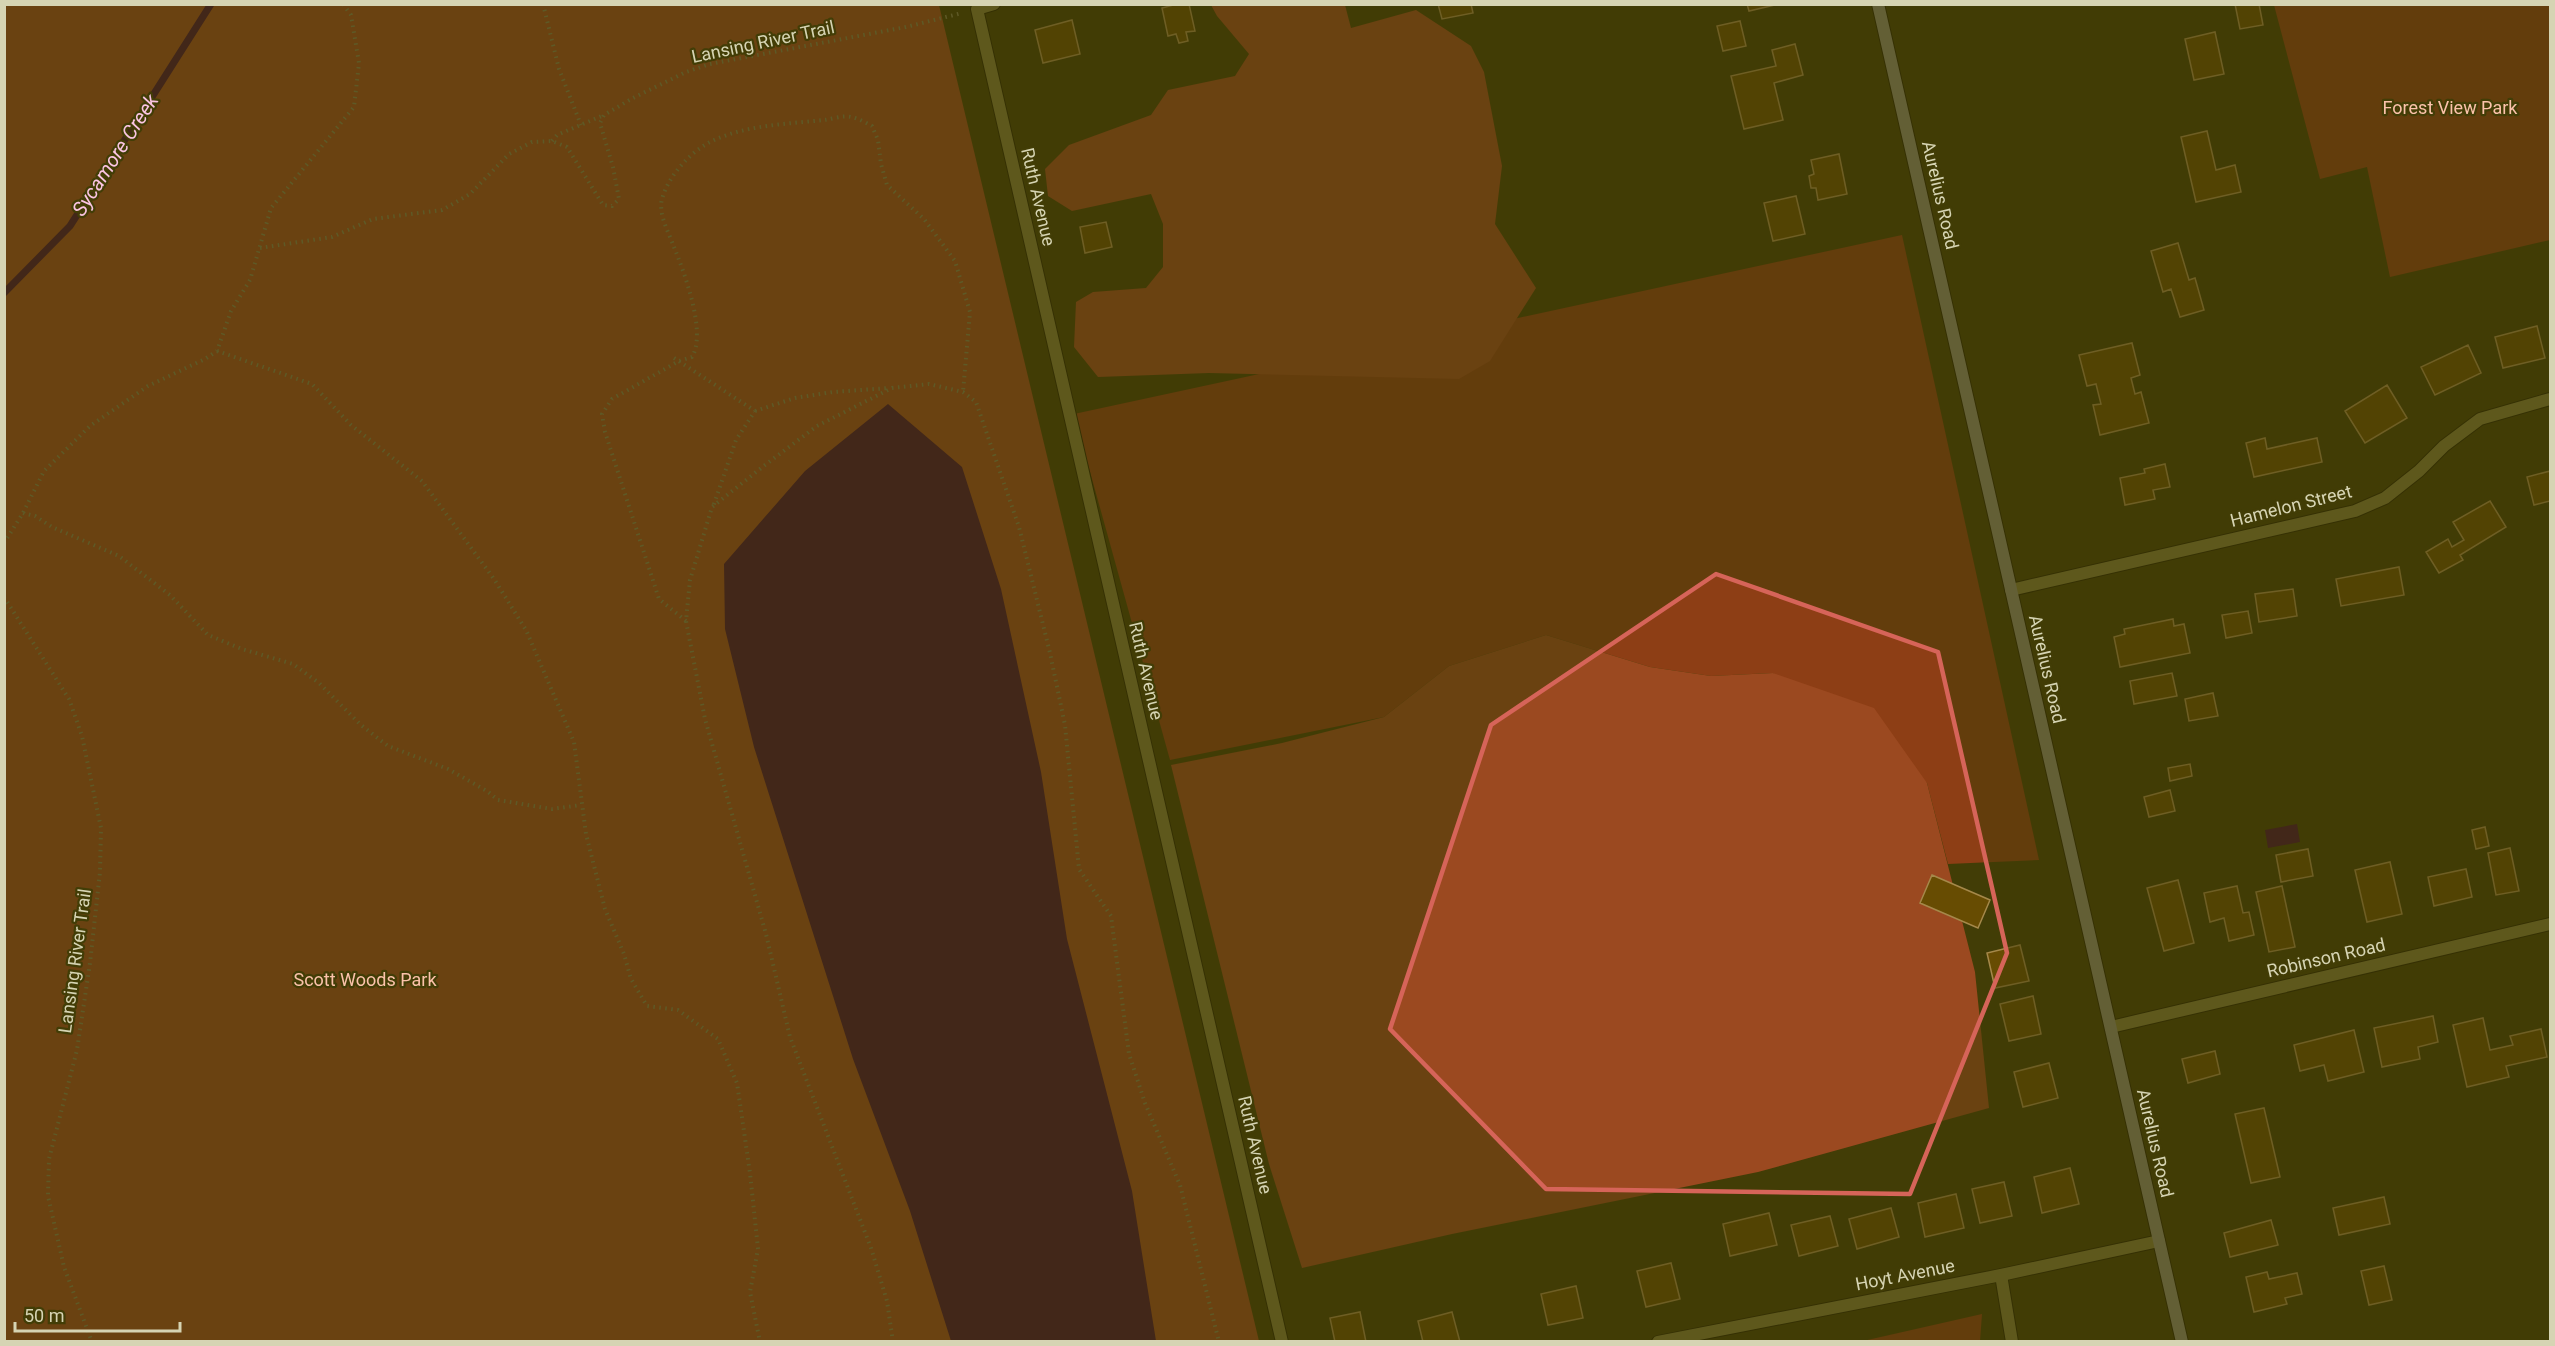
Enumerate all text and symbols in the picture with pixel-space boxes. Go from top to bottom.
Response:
street label: Lansing River Trail [689,16,836,67]
water label: Sycamore Creek [67,89,164,220]
park label: Forest View Park [2383,97,2518,118]
street label: Aurelius Road [1918,139,1963,251]
street label: Ruth Avenue [1017,146,1060,248]
street label: Hamelon Street [2228,480,2354,531]
street label: Aurelius Road [2025,613,2070,725]
street label: Ruth Avenue [1125,620,1168,722]
street label: Lansing River Trail [54,887,95,1035]
street label: Robinson Road [2265,934,2387,981]
park label: Scott Woods Park [293,969,437,990]
street label: Aurelius Road [2133,1087,2178,1199]
street label: Ruth Avenue [1234,1094,1277,1196]
street label: Hoyt Avenue [1853,1255,1956,1294]
scale bar [15,1295,180,1333]
text: 50 m [24,1305,64,1326]

